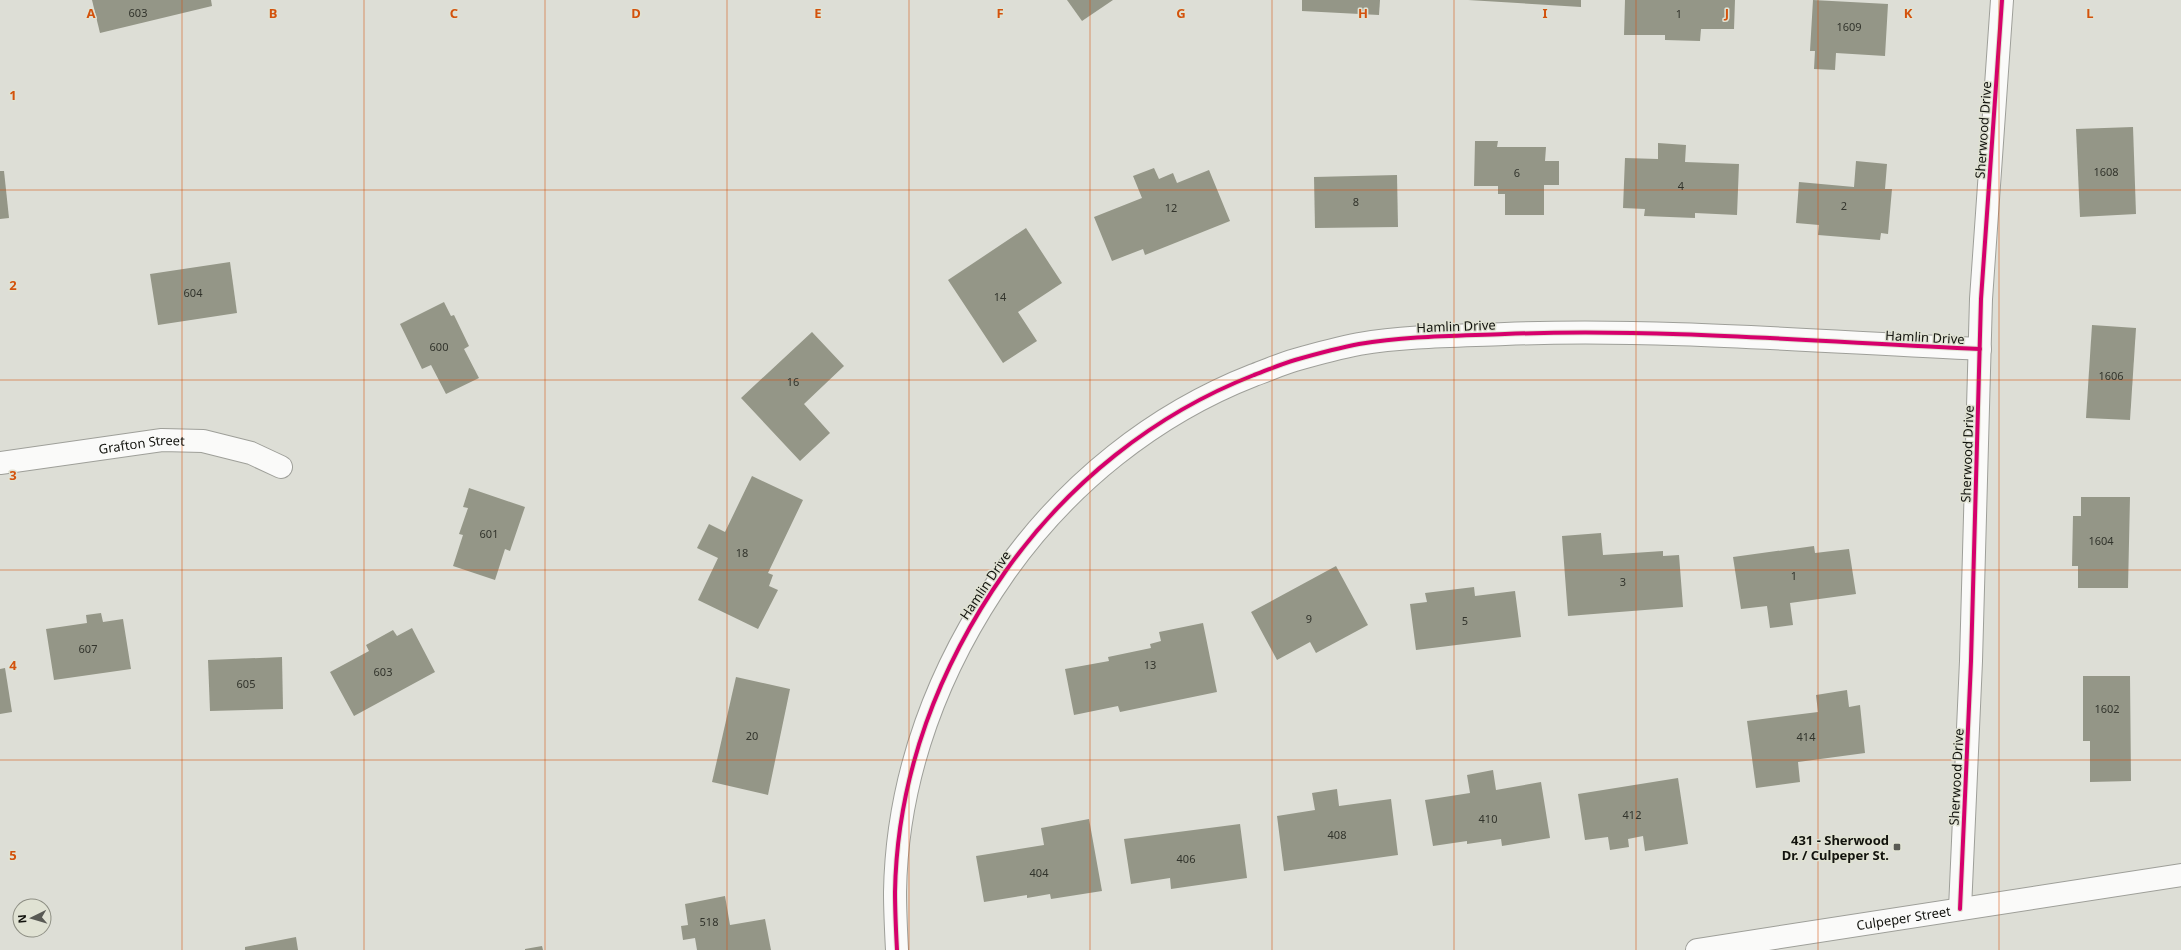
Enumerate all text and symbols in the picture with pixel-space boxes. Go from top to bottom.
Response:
text: A [87,4,96,22]
text: B [269,4,277,22]
text: C [450,4,458,22]
text: D [631,4,641,22]
text: E [814,4,822,22]
text: F [996,4,1004,22]
text: G [1176,4,1186,22]
text: H [1358,4,1368,22]
text: I [1542,4,1548,22]
text: J [1724,4,1729,22]
text: K [1904,4,1913,22]
text: L [2086,4,2094,22]
house number: 603 [129,5,147,20]
house number: 1 [1676,6,1682,21]
house number: 1609 [1836,19,1862,34]
street label: Sherwood Drive [1971,81,1995,179]
text: 1 [9,86,17,104]
house number: 1608 [2093,164,2119,179]
house number: 6 [1514,165,1520,180]
house number: 4 [1678,178,1685,193]
house number: 8 [1353,194,1359,209]
house number: 2 [1841,198,1847,213]
house number: 12 [1165,200,1177,215]
text: 2 [9,276,17,294]
house number: 604 [184,285,203,300]
house number: 14 [994,289,1007,304]
street label: Hamlin Drive [1416,316,1496,336]
street label: Hamlin Drive [1885,326,1965,348]
house number: 600 [430,339,448,354]
house number: 1606 [2098,368,2124,383]
house number: 16 [787,374,799,389]
street label: Sherwood Drive [1956,405,1978,503]
street label: Grafton Street [97,431,185,458]
text: 3 [9,466,17,484]
house number: 601 [480,526,498,541]
house number: 1604 [2088,533,2114,548]
house number: 18 [736,545,748,560]
street label: Hamlin Drive [955,547,1015,623]
house number: 1 [1791,568,1797,583]
house number: 3 [1620,574,1626,589]
house number: 9 [1306,611,1312,626]
house number: 5 [1462,613,1468,628]
house number: 607 [79,641,97,656]
text: 4 [9,656,17,674]
house number: 13 [1144,657,1156,672]
house number: 603 [374,664,392,679]
house number: 605 [237,676,255,691]
house number: 1602 [2094,701,2120,716]
house number: 20 [746,728,758,743]
street label: Sherwood Drive [1944,728,1968,826]
house number: 414 [1797,729,1816,744]
house number: 412 [1623,807,1641,822]
house number: 410 [1479,811,1497,826]
house number: 408 [1328,827,1346,842]
place label: 431 - Sherwood Dr. / Culpeper St. [1782,831,1889,864]
marker: 431 - Sherwood Dr. / Culpeper St. [1892,842,1902,852]
text: 5 [9,846,17,864]
house number: 406 [1177,851,1195,866]
house number: 404 [1030,865,1049,880]
north arrow [12,898,52,938]
street label: Culpeper Street [1855,902,1952,934]
text: N [14,914,29,924]
house number: 518 [700,914,718,929]

